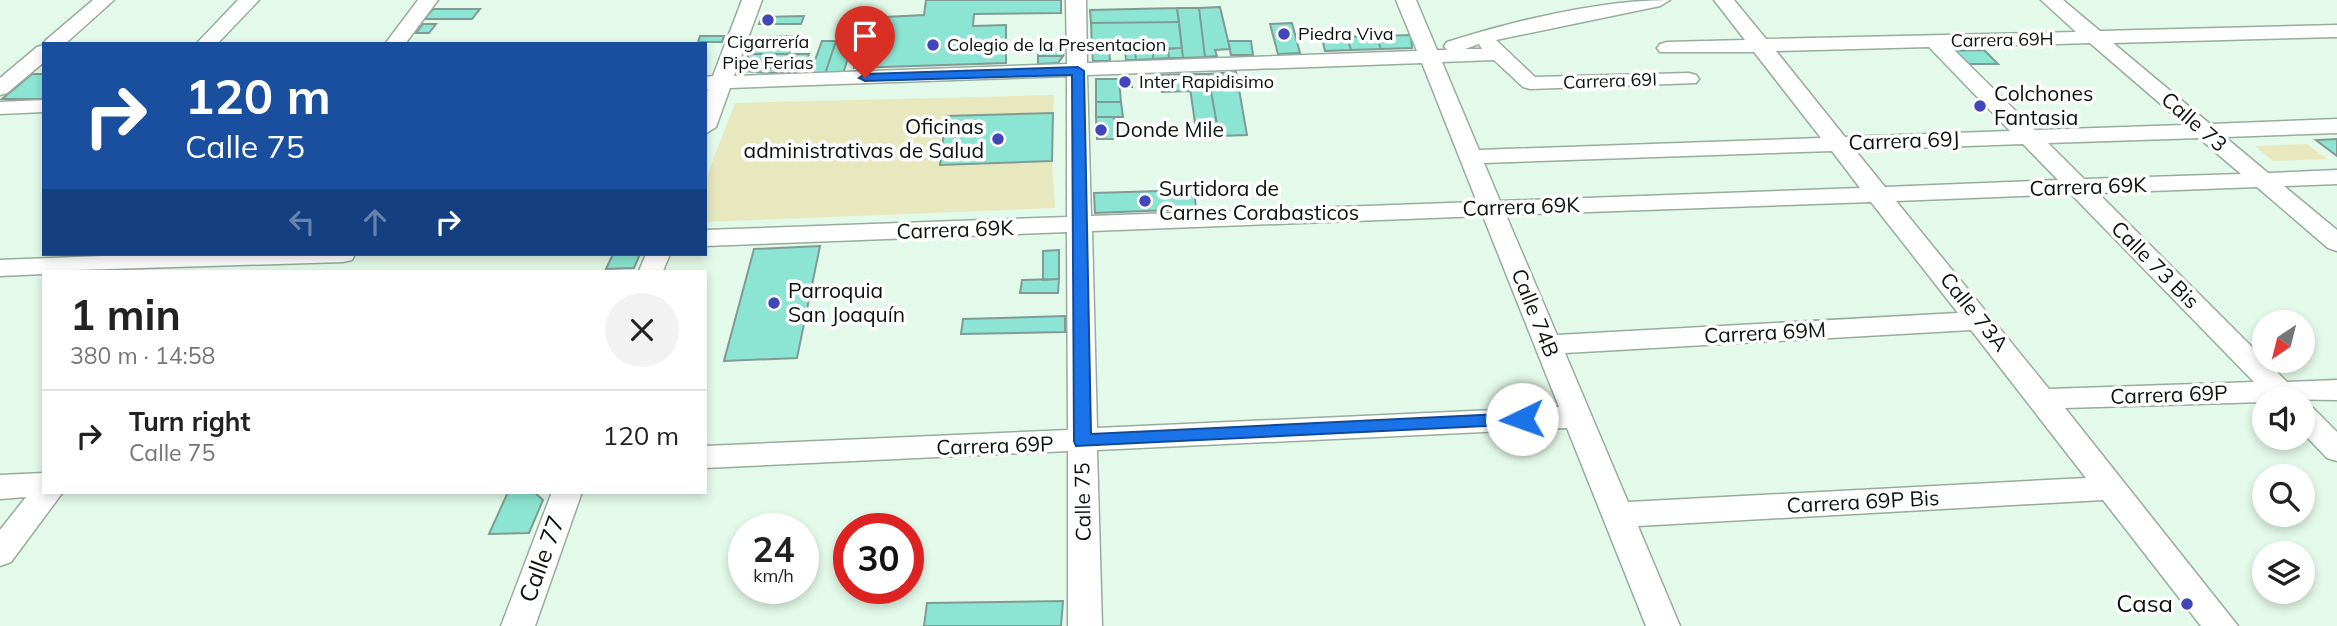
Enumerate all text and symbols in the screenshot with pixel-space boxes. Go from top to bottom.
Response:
pin [835,6,895,78]
marker: Cigarrería Pipe Ferias [760,12,776,28]
icon: arrive [846,17,884,55]
place label: Piedra Viva [1298,22,1394,45]
marker: Piedra Viva [1276,26,1292,42]
street label: Carrera 69H [1950,27,2054,52]
place label: Cigarrería Pipe Ferias [722,30,814,74]
place label: Colegio de la Presentacion [947,33,1166,56]
marker: Colegio de la Presentacion [925,37,941,53]
text: 120 m [185,65,331,126]
street label: Carrera 69I [1563,67,1657,94]
icon: right [70,70,161,161]
place label: Inter Rapidisimo [1139,70,1274,93]
marker: Inter Rapidisimo [1117,74,1133,90]
place label: Colchones Fantasia [1994,80,2093,130]
street label: Calle 73 [2156,86,2233,157]
marker: Colchones Fantasia [1972,98,1988,114]
place label: Oficinas administrativas de Salud [744,113,984,163]
place label: Donde Mile [1115,116,1224,142]
marker: Donde Mile [1093,122,1109,138]
street label: Carrera 69J [1848,125,1960,155]
text: Calle 75 [185,126,305,166]
marker: Oficinas administrativas de Salud [990,131,1006,147]
street label: Carrera 69K [2029,171,2148,201]
place label: Surtidora de Carnes Corabasticos [1159,175,1359,225]
street label: Carrera 69K [1462,191,1581,221]
marker: Surtidora de Carnes Corabasticos [1137,193,1153,209]
icon: left [283,203,321,241]
icon: ahead [356,203,394,241]
icon: right [429,203,467,241]
street label: Carrera 69K [896,214,1015,244]
street label: Calle 73 Bis [2106,215,2205,314]
street label: Calle 74B [1506,265,1565,361]
street label: Calle 73A [1935,267,2015,357]
place label: Parroquia San Joaquín [788,277,905,327]
text: 1 min [70,288,181,341]
button: close [605,293,679,367]
marker: Parroquia San Joaquín [766,295,782,311]
north arrow [2252,310,2315,373]
map controls [2252,310,2315,604]
street label: Carrera 69M [1703,316,1827,348]
text: 380 m · 14:58 [70,341,215,370]
street label: Carrera 69P [2110,379,2228,409]
position arrow [1485,382,1559,456]
button: sound [2252,387,2315,450]
text: Turn right [129,405,250,438]
icon: right [70,417,108,455]
text: 120 m [603,419,679,452]
street label: Carrera 69P [936,430,1054,460]
text: Calle 75 [129,438,215,467]
street label: Calle 75 [1068,462,1096,542]
button: search [2252,464,2315,527]
street label: Carrera 69P Bis [1786,484,1940,518]
street label: Calle 77 [512,511,571,606]
speed limit sign: 30 [833,513,924,604]
text: 24 [752,527,795,571]
button: layers [2252,541,2315,604]
text: km/h [753,564,794,587]
place label: Casa [2116,588,2173,618]
marker: Casa [2179,596,2195,612]

